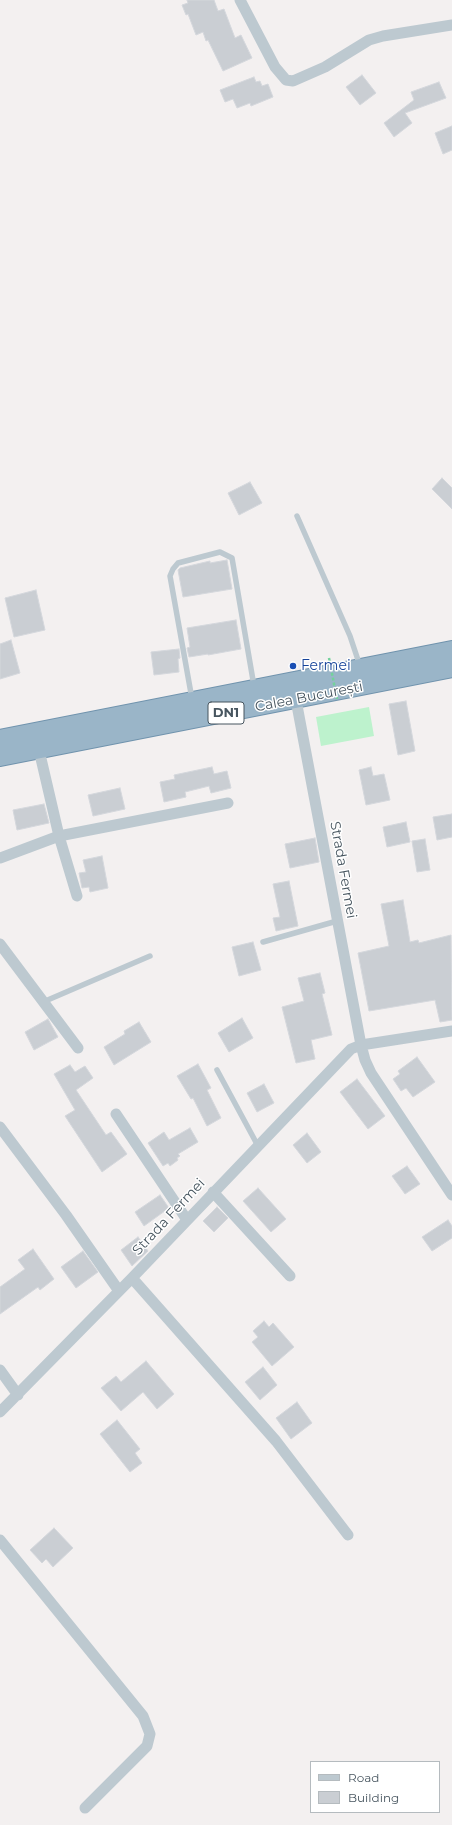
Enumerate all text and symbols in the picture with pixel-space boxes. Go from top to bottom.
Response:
place label: Fermei [301,658,351,674]
marker: Fermei [288,661,298,671]
street label: Calea București [254,678,364,716]
road number: DN1 [208,702,244,724]
street label: Strada Fermei [326,820,360,920]
street label: Strada Fermei [129,1175,209,1259]
legend [310,1761,440,1813]
text: Road [348,1770,379,1785]
text: Building [348,1790,399,1805]

